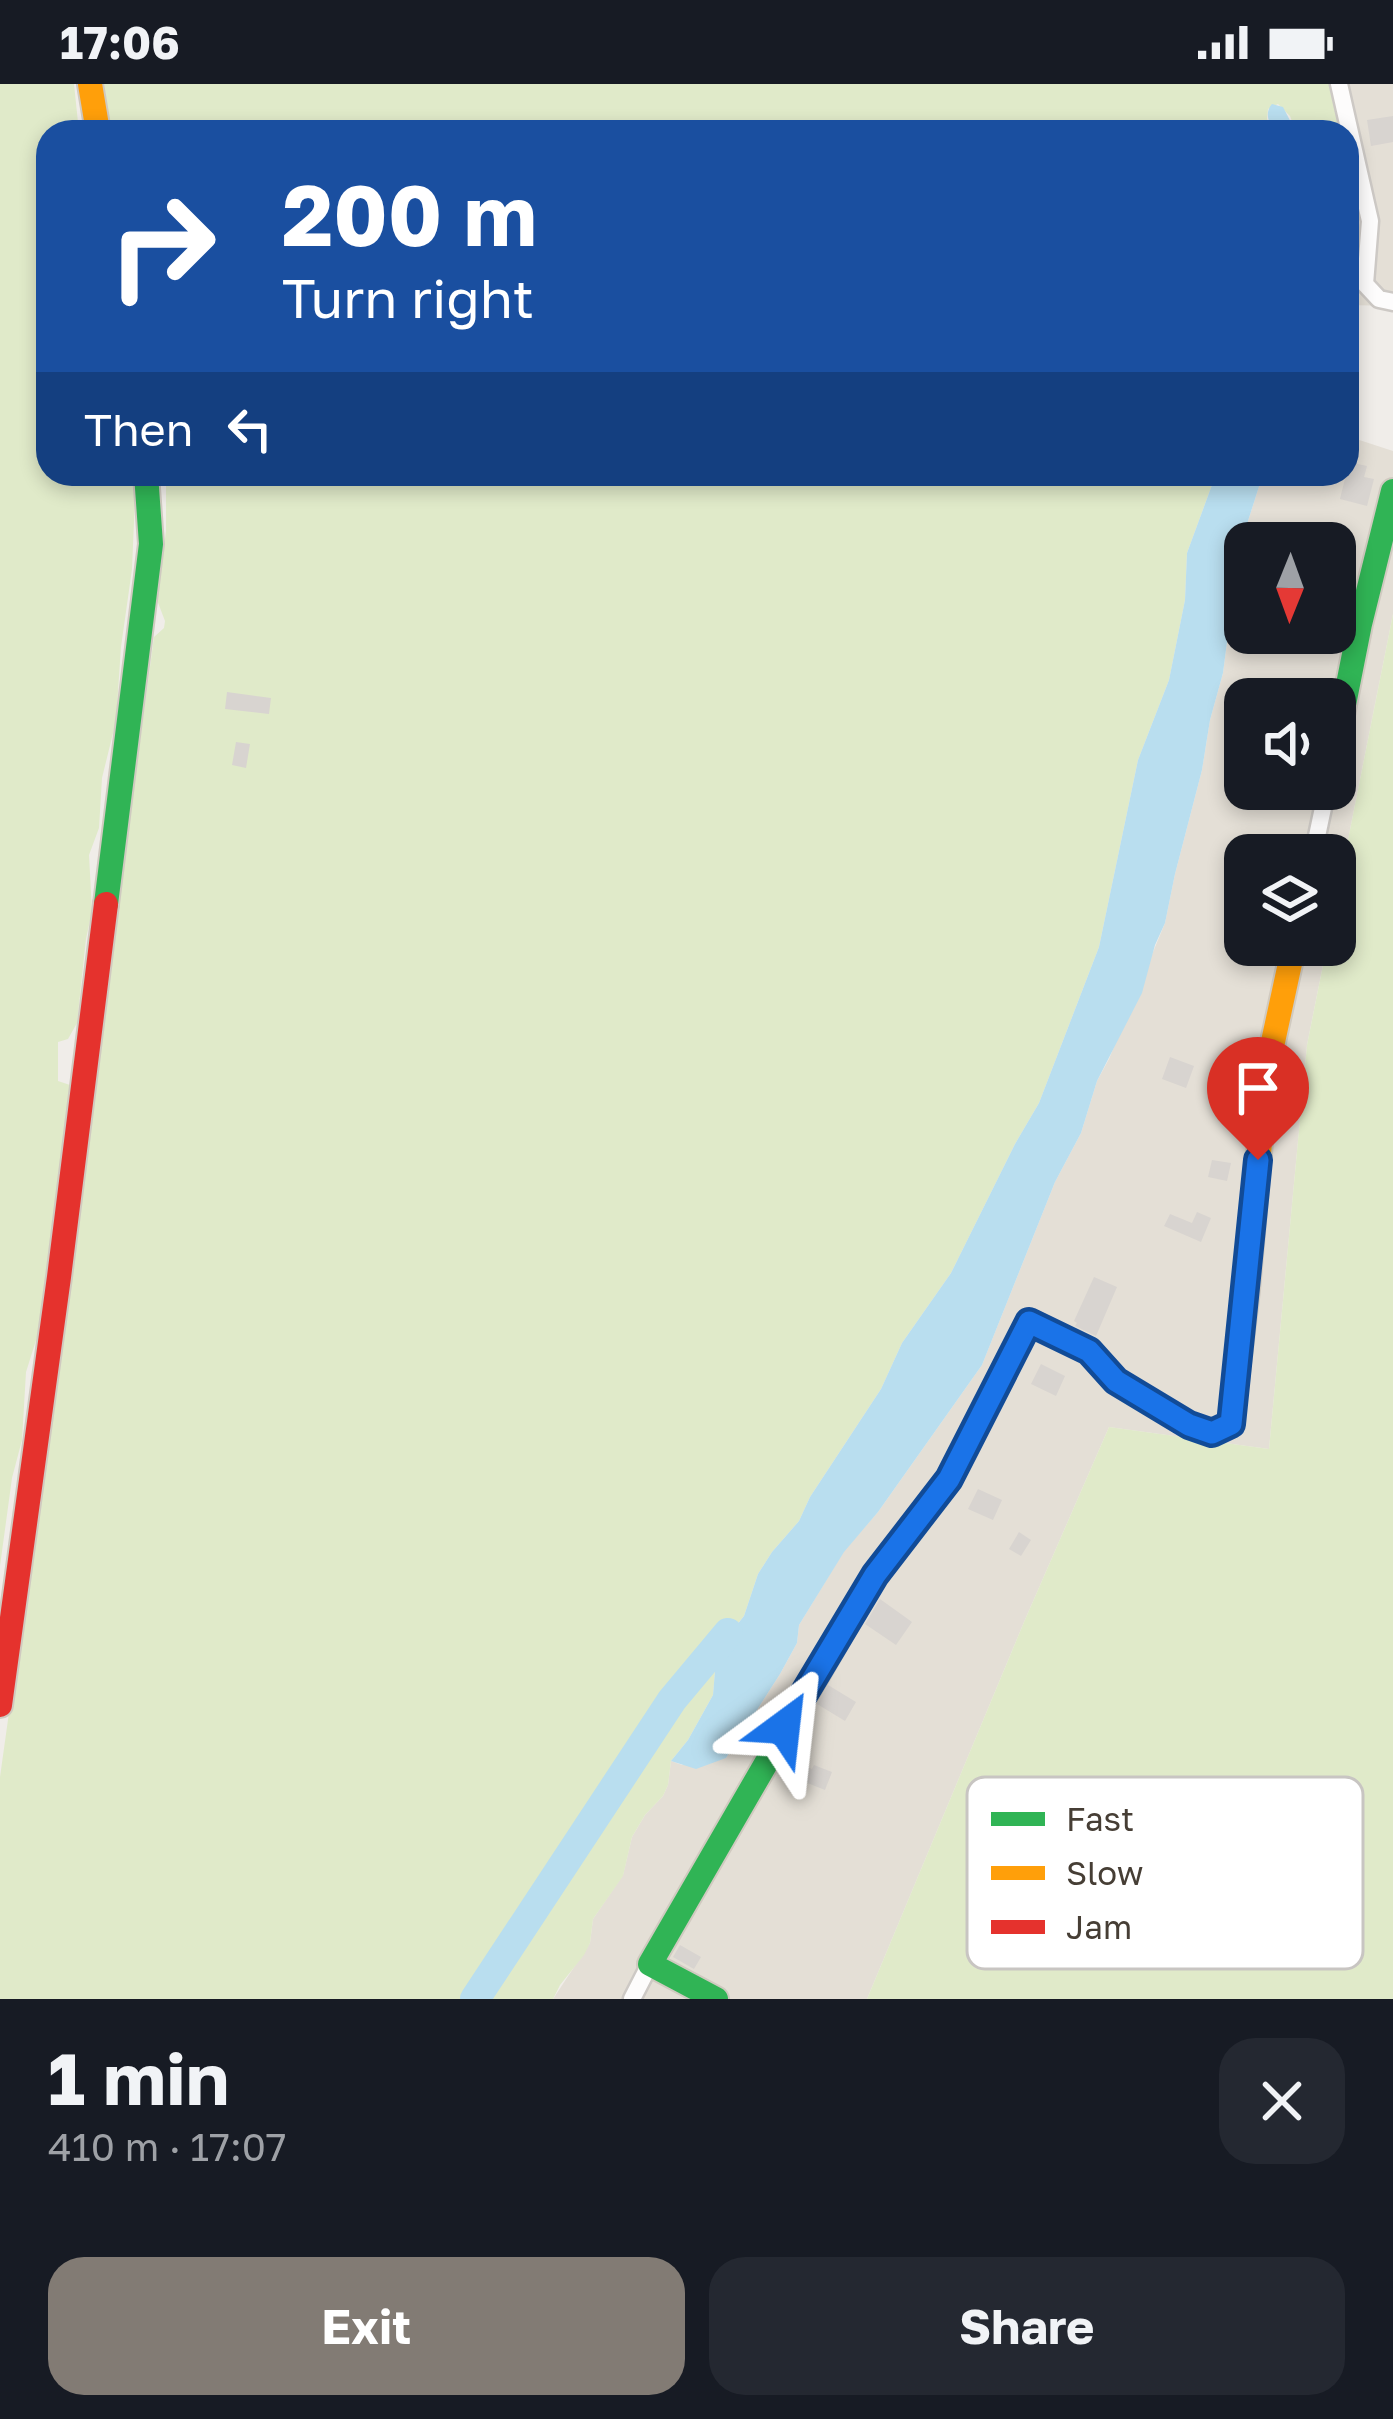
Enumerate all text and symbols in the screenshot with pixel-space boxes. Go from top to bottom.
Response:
text: 17:06 [60,15,180,69]
text: 200 m [282,164,537,264]
icon: right [84,168,240,324]
text: Turn right [282,265,534,330]
icon: left [217,396,283,462]
text: Then [84,402,193,456]
north arrow [1224,522,1356,654]
map controls [1224,522,1356,966]
button: sound [1224,678,1356,810]
button: layers [1224,834,1356,966]
pin [1207,1037,1309,1160]
icon: arrive [1225,1055,1291,1121]
position arrow [721,1664,847,1790]
legend [967,1777,1363,1969]
text: Fast [1066,1799,1134,1838]
text: Slow [1066,1853,1144,1892]
text: Jam [1066,1907,1132,1946]
text: 1 min [48,2034,229,2121]
button: close [1219,2038,1345,2164]
text: 410 m · 17:07 [48,2123,287,2170]
button: Exit [48,2257,685,2395]
button: Share [709,2257,1345,2395]

